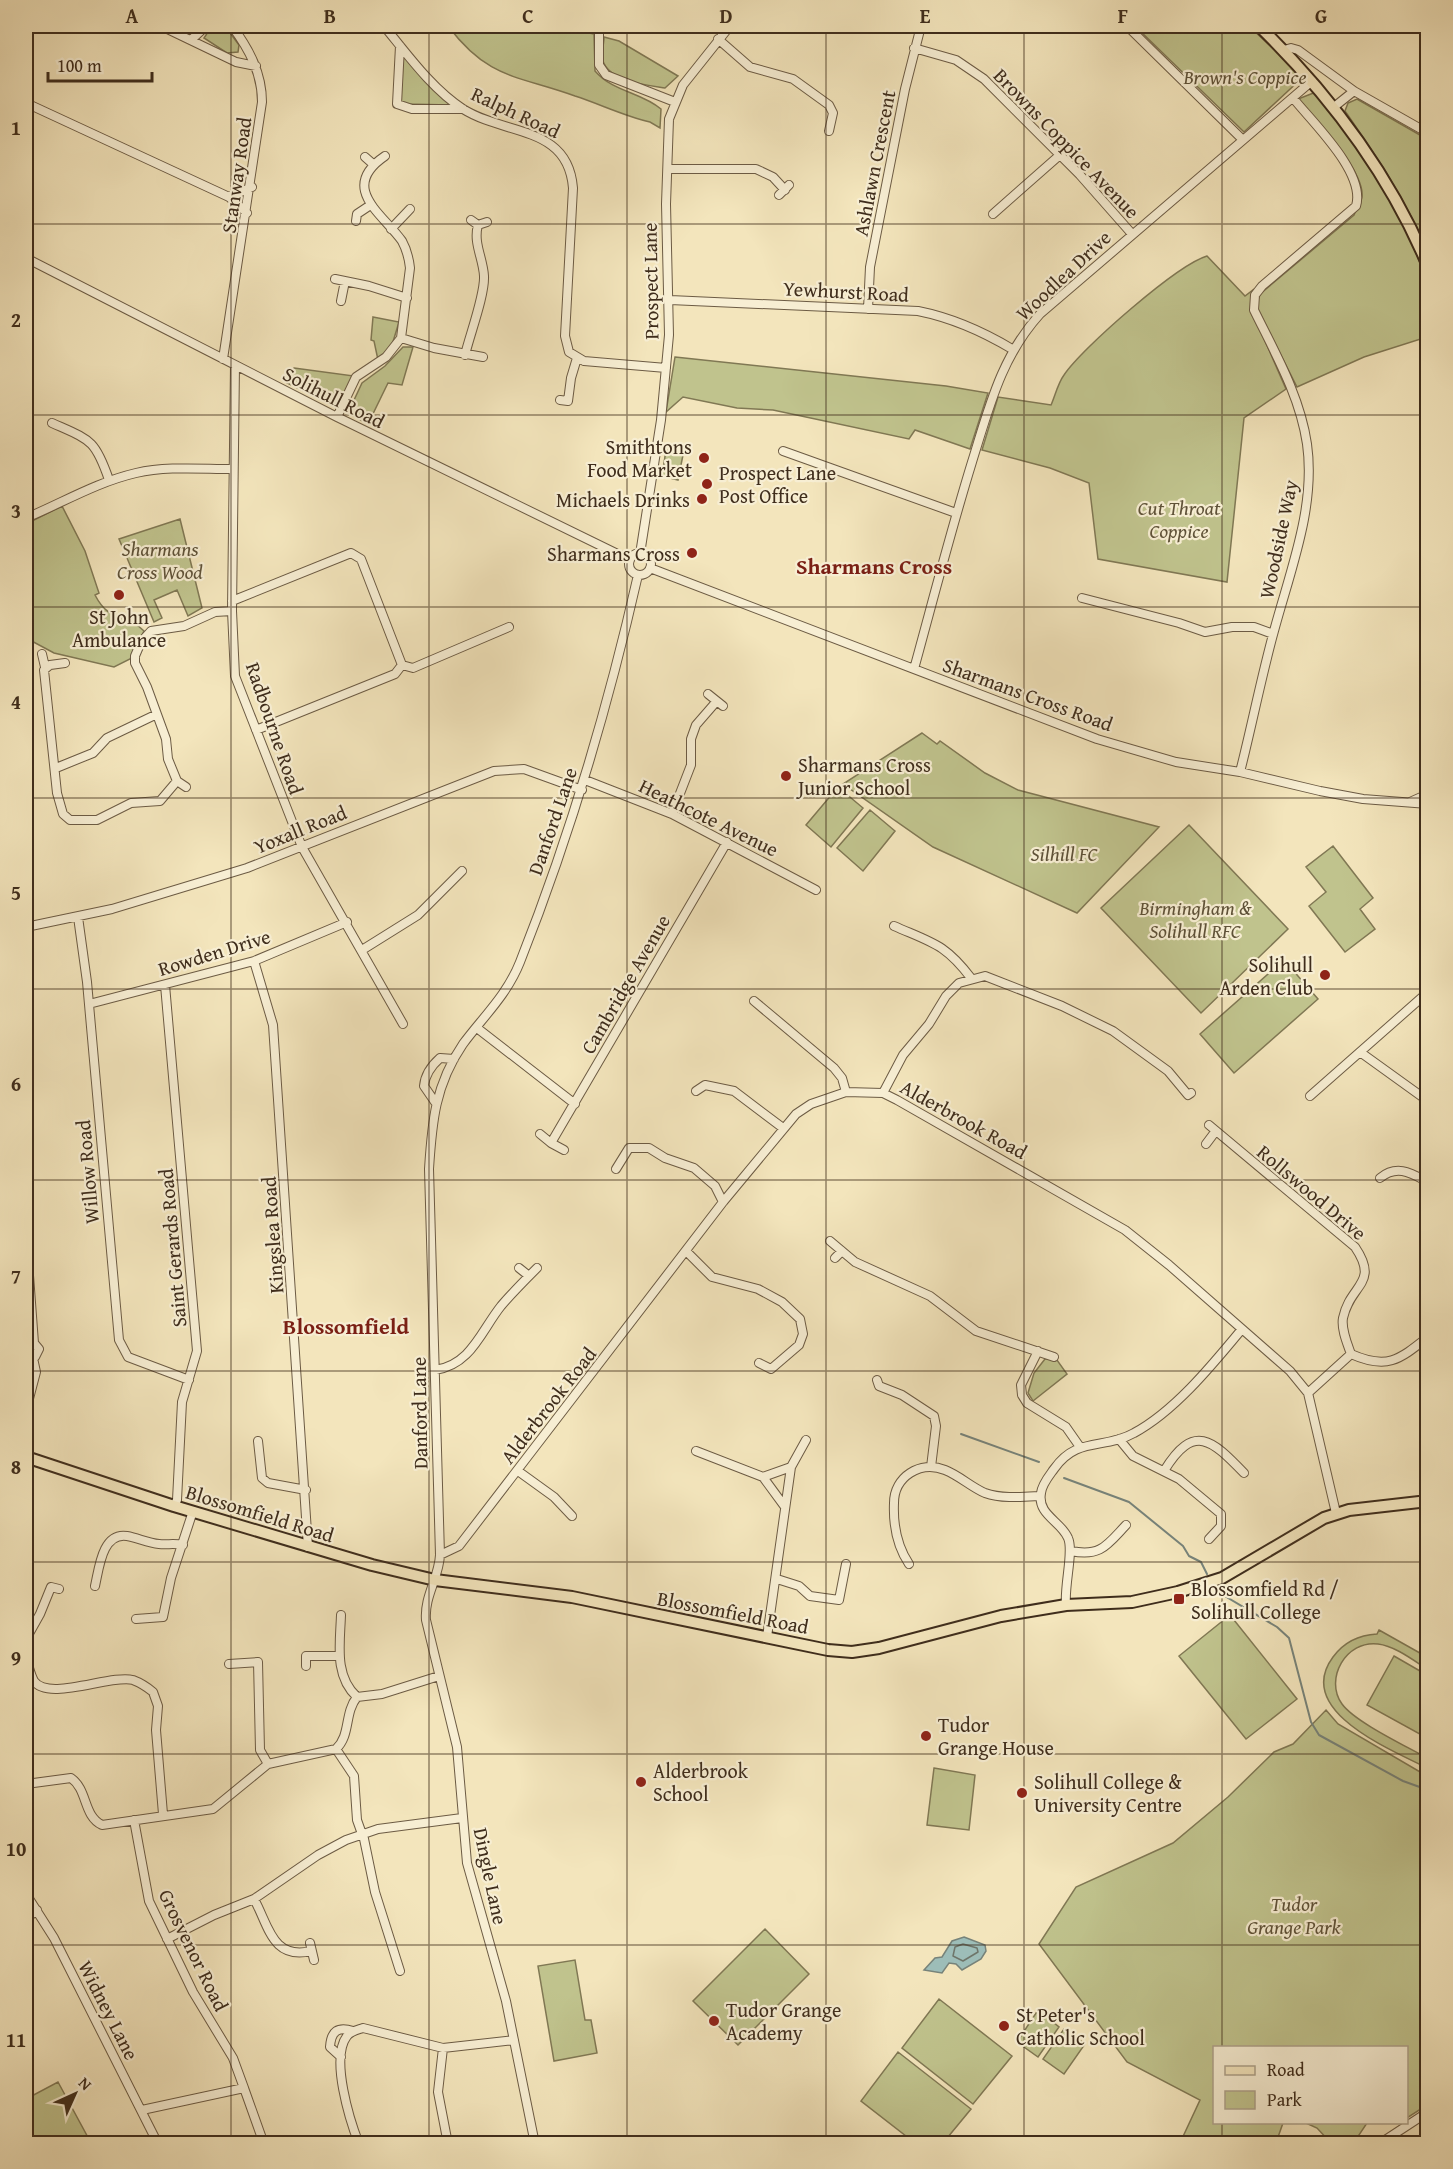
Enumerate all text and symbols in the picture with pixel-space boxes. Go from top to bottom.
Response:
text: A [126,1,139,30]
text: B [324,1,336,30]
text: C [522,1,534,30]
text: D [719,1,733,30]
text: E [920,1,931,30]
text: F [1118,1,1128,30]
text: G [1315,1,1327,30]
scale bar [48,45,152,83]
text: 100 m [57,52,102,79]
street label: Browns Coppice Avenue [987,61,1147,225]
park label: Brown's Coppice [1182,62,1307,91]
street label: Ralph Road [467,79,565,145]
street label: Ashlawn Crescent [846,87,902,239]
text: 1 [11,113,21,142]
street label: Stanway Road [213,115,259,235]
street label: Prospect Lane [634,222,666,340]
street label: Woodlea Drive [1009,223,1117,327]
street label: Yewhurst Road [782,273,910,309]
text: 2 [11,305,21,334]
street label: Solihull Road [278,359,390,435]
place label: Smithtons Food Market [587,432,692,484]
marker: Smithtons Food Market [697,451,711,465]
place label: Prospect Lane Post Office [719,458,836,510]
marker: Prospect Lane Post Office [700,477,714,491]
street label: Woodside Way [1251,477,1305,601]
place label: Michaels Drinks [556,485,690,514]
marker: Michaels Drinks [695,492,709,506]
park label: Cut Throat Coppice [1138,493,1221,545]
text: 3 [11,496,21,525]
park label: Sharmans Cross Wood [117,534,203,586]
place label: Sharmans Cross [547,539,680,568]
marker: Sharmans Cross [685,546,699,560]
district label: Sharmans Cross [796,550,952,582]
marker: St John Ambulance [112,588,126,602]
place label: St John Ambulance [72,602,166,654]
street label: Sharmans Cross Road [939,650,1117,738]
street label: Radbourne Road [239,658,311,798]
text: 4 [11,687,21,716]
place label: Sharmans Cross Junior School [795,750,931,802]
street label: Danford Lane [520,763,584,879]
marker: Sharmans Cross Junior School [779,769,793,783]
street label: Heathcote Avenue [634,771,784,863]
street label: Yoxall Road [249,797,351,861]
park label: Silhill FC [1031,839,1099,868]
text: 5 [11,878,21,907]
park label: Birmingham & Solihull RFC [1138,893,1252,945]
street label: Cambridge Avenue [573,909,677,1059]
street label: Rowden Drive [154,921,274,983]
place label: Solihull Arden Club [1219,950,1313,1002]
marker: Solihull Arden Club [1318,968,1332,982]
text: 6 [11,1069,21,1098]
street label: Alderbrook Road [895,1072,1033,1166]
street label: Willow Road [68,1119,106,1225]
street label: Rollswood Drive [1251,1137,1373,1247]
street label: Saint Gerards Road [151,1167,193,1329]
street label: Kingslea Road [253,1175,291,1295]
text: 7 [11,1261,21,1290]
district label: Blossomfield [283,1310,410,1342]
street label: Alderbrook Road [493,1340,603,1470]
street label: Danford Lane [404,1357,434,1469]
text: 8 [11,1452,21,1481]
street label: Blossomfield Road [182,1477,338,1549]
place label: Blossomfield Rd / Solihull College [1191,1574,1339,1626]
street label: Blossomfield Road [655,1583,811,1641]
marker: Blossomfield Rd / Solihull College [1172,1592,1186,1606]
text: 9 [11,1643,21,1672]
place label: Tudor Grange House [938,1710,1054,1762]
marker: Tudor Grange House [919,1729,933,1743]
place label: Alderbrook School [653,1756,749,1808]
place label: Solihull College & University Centre [1034,1767,1182,1819]
marker: Alderbrook School [634,1775,648,1789]
marker: Solihull College & University Centre [1015,1786,1029,1800]
street label: Dingle Lane [467,1825,515,1927]
text: 10 [6,1834,26,1863]
street label: Grosvenor Road [152,1884,236,2016]
park label: Tudor Grange Park [1247,1889,1342,1941]
street label: Widney Lane [72,1955,146,2065]
place label: Tudor Grange Academy [726,1995,841,2047]
place label: St Peter's Catholic School [1016,2000,1145,2052]
marker: Tudor Grange Academy [707,2014,721,2028]
marker: St Peter's Catholic School [997,2019,1011,2033]
text: 11 [6,2025,26,2054]
legend [1213,2046,1408,2124]
text: Road [1267,2056,1305,2083]
north arrow [45,2064,105,2124]
text: N [73,2071,98,2096]
text: Park [1267,2086,1303,2113]

